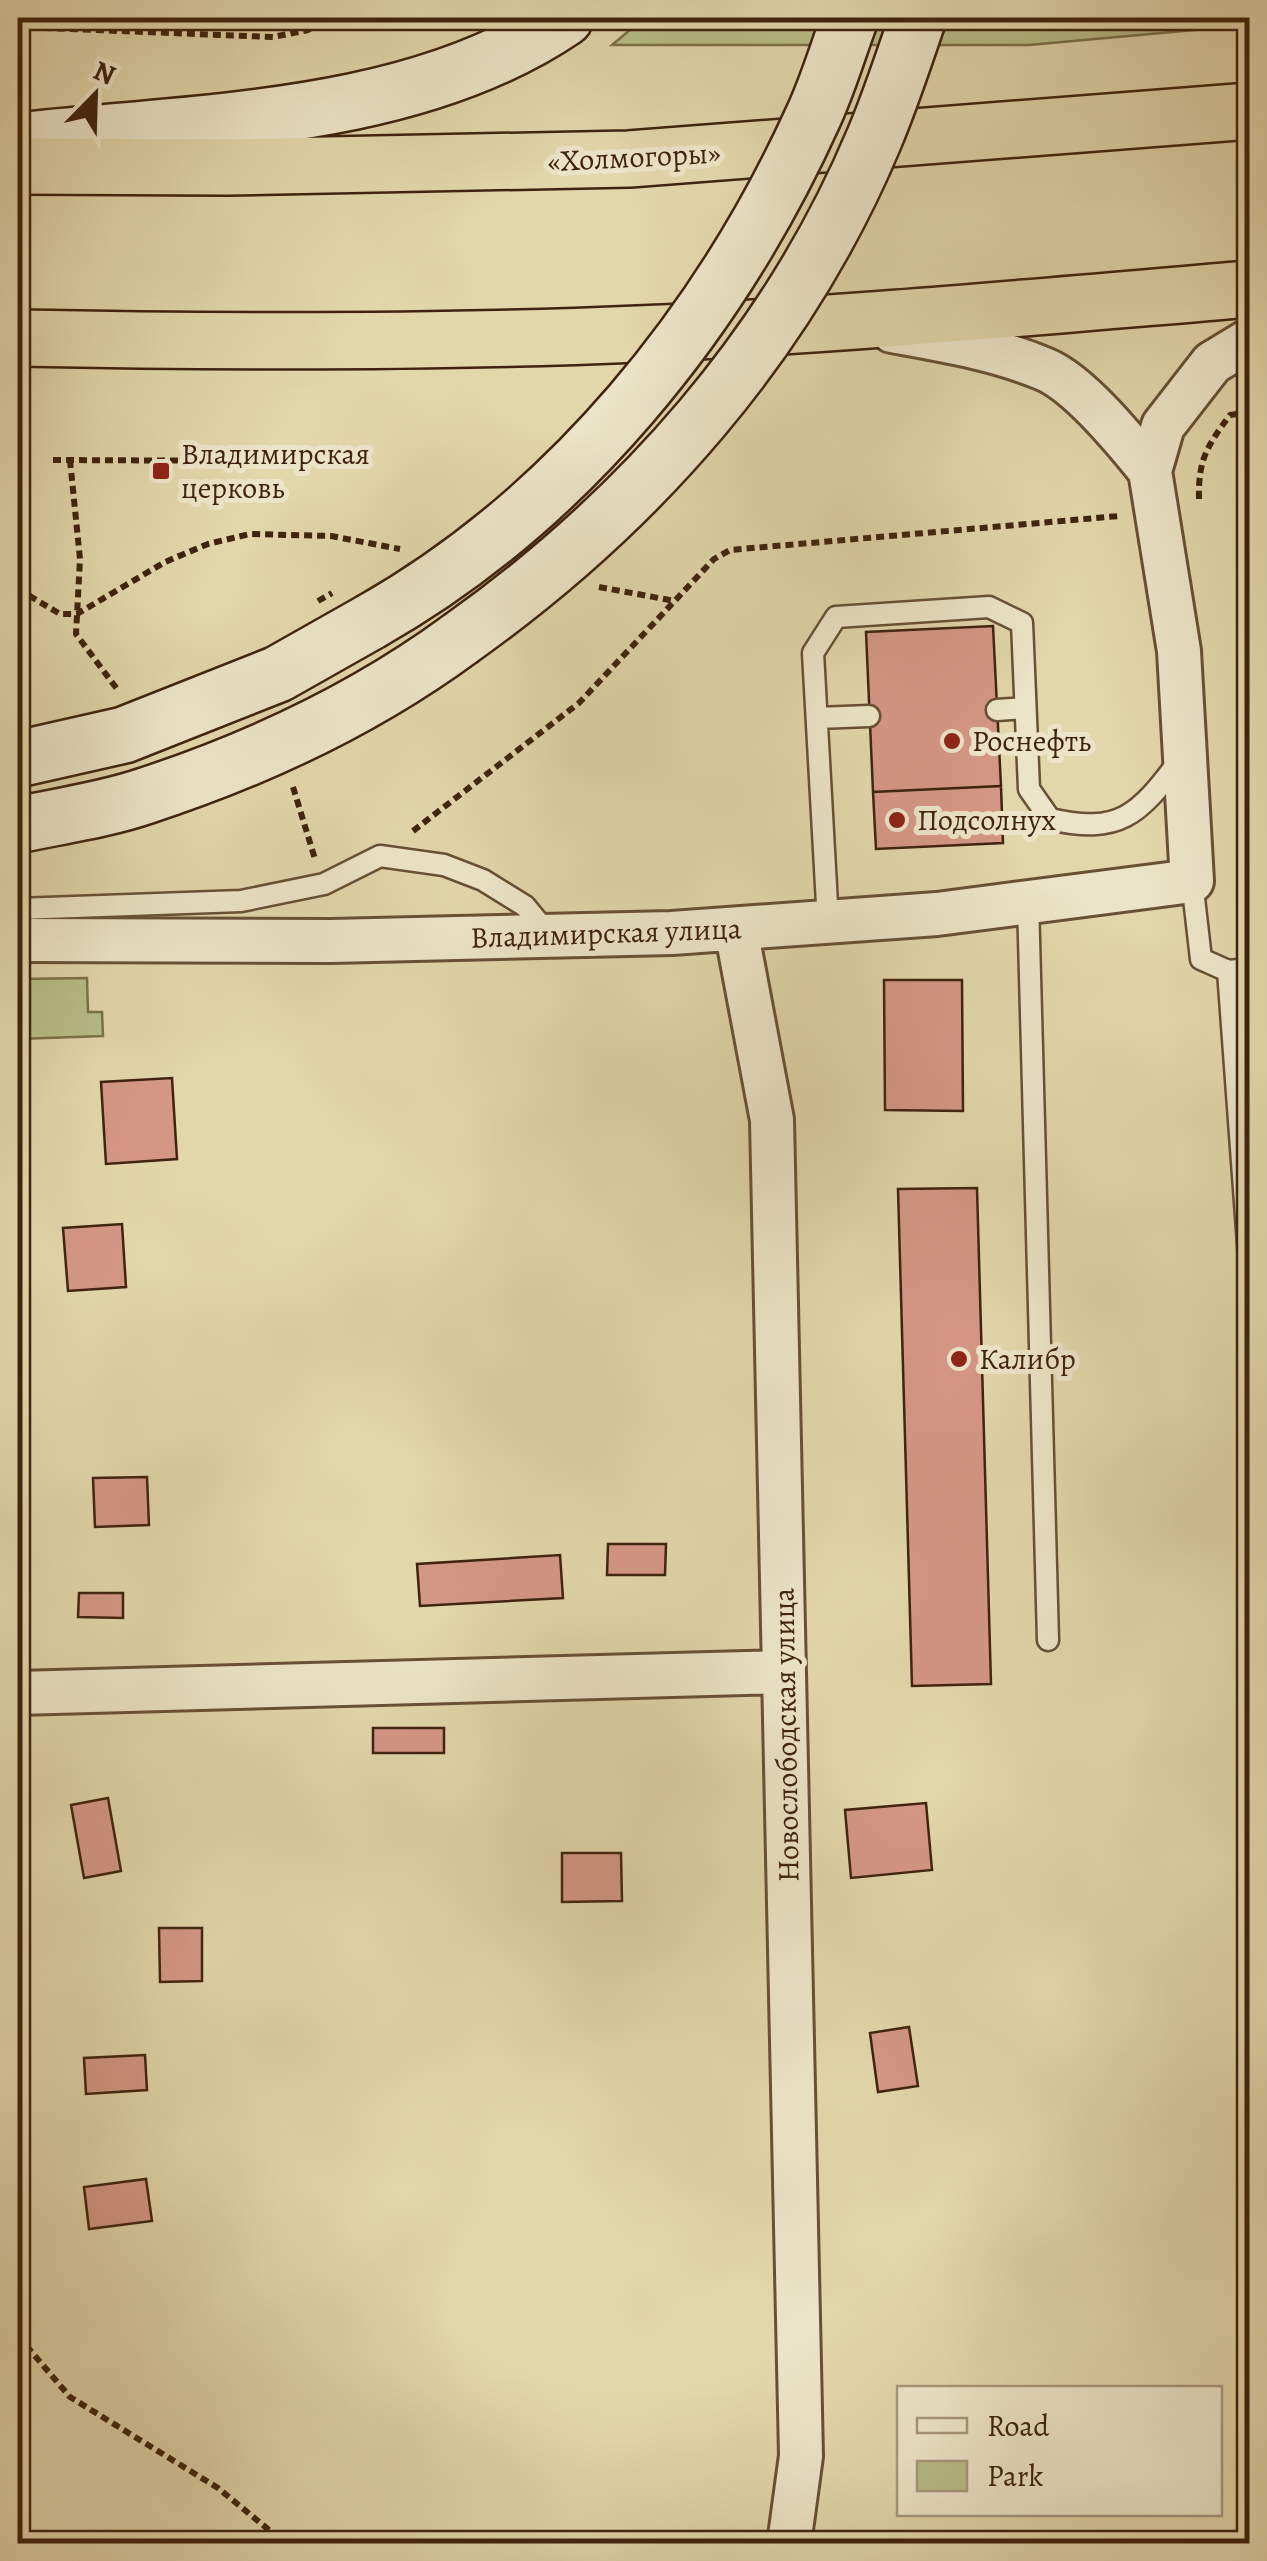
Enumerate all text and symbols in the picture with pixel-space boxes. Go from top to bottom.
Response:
north arrow [45,45,145,145]
text: N [88,51,121,94]
street label: «Холмогоры» [546,132,722,182]
place label: Владимирская церковь [181,434,370,508]
marker: Владимирская церковь [150,460,172,482]
place label: Роснефть [972,721,1091,761]
marker: Роснефть [941,730,963,752]
place label: Подсолнух [917,800,1056,840]
marker: Подсолнух [886,809,908,831]
street label: Владимирская улица [470,908,742,958]
place label: Калибр [979,1339,1076,1379]
marker: Калибр [948,1348,970,1370]
street label: Новослободская улица [763,1587,809,1882]
legend [897,2386,1222,2516]
text: Road [987,2406,1050,2446]
text: Park [987,2456,1043,2496]

